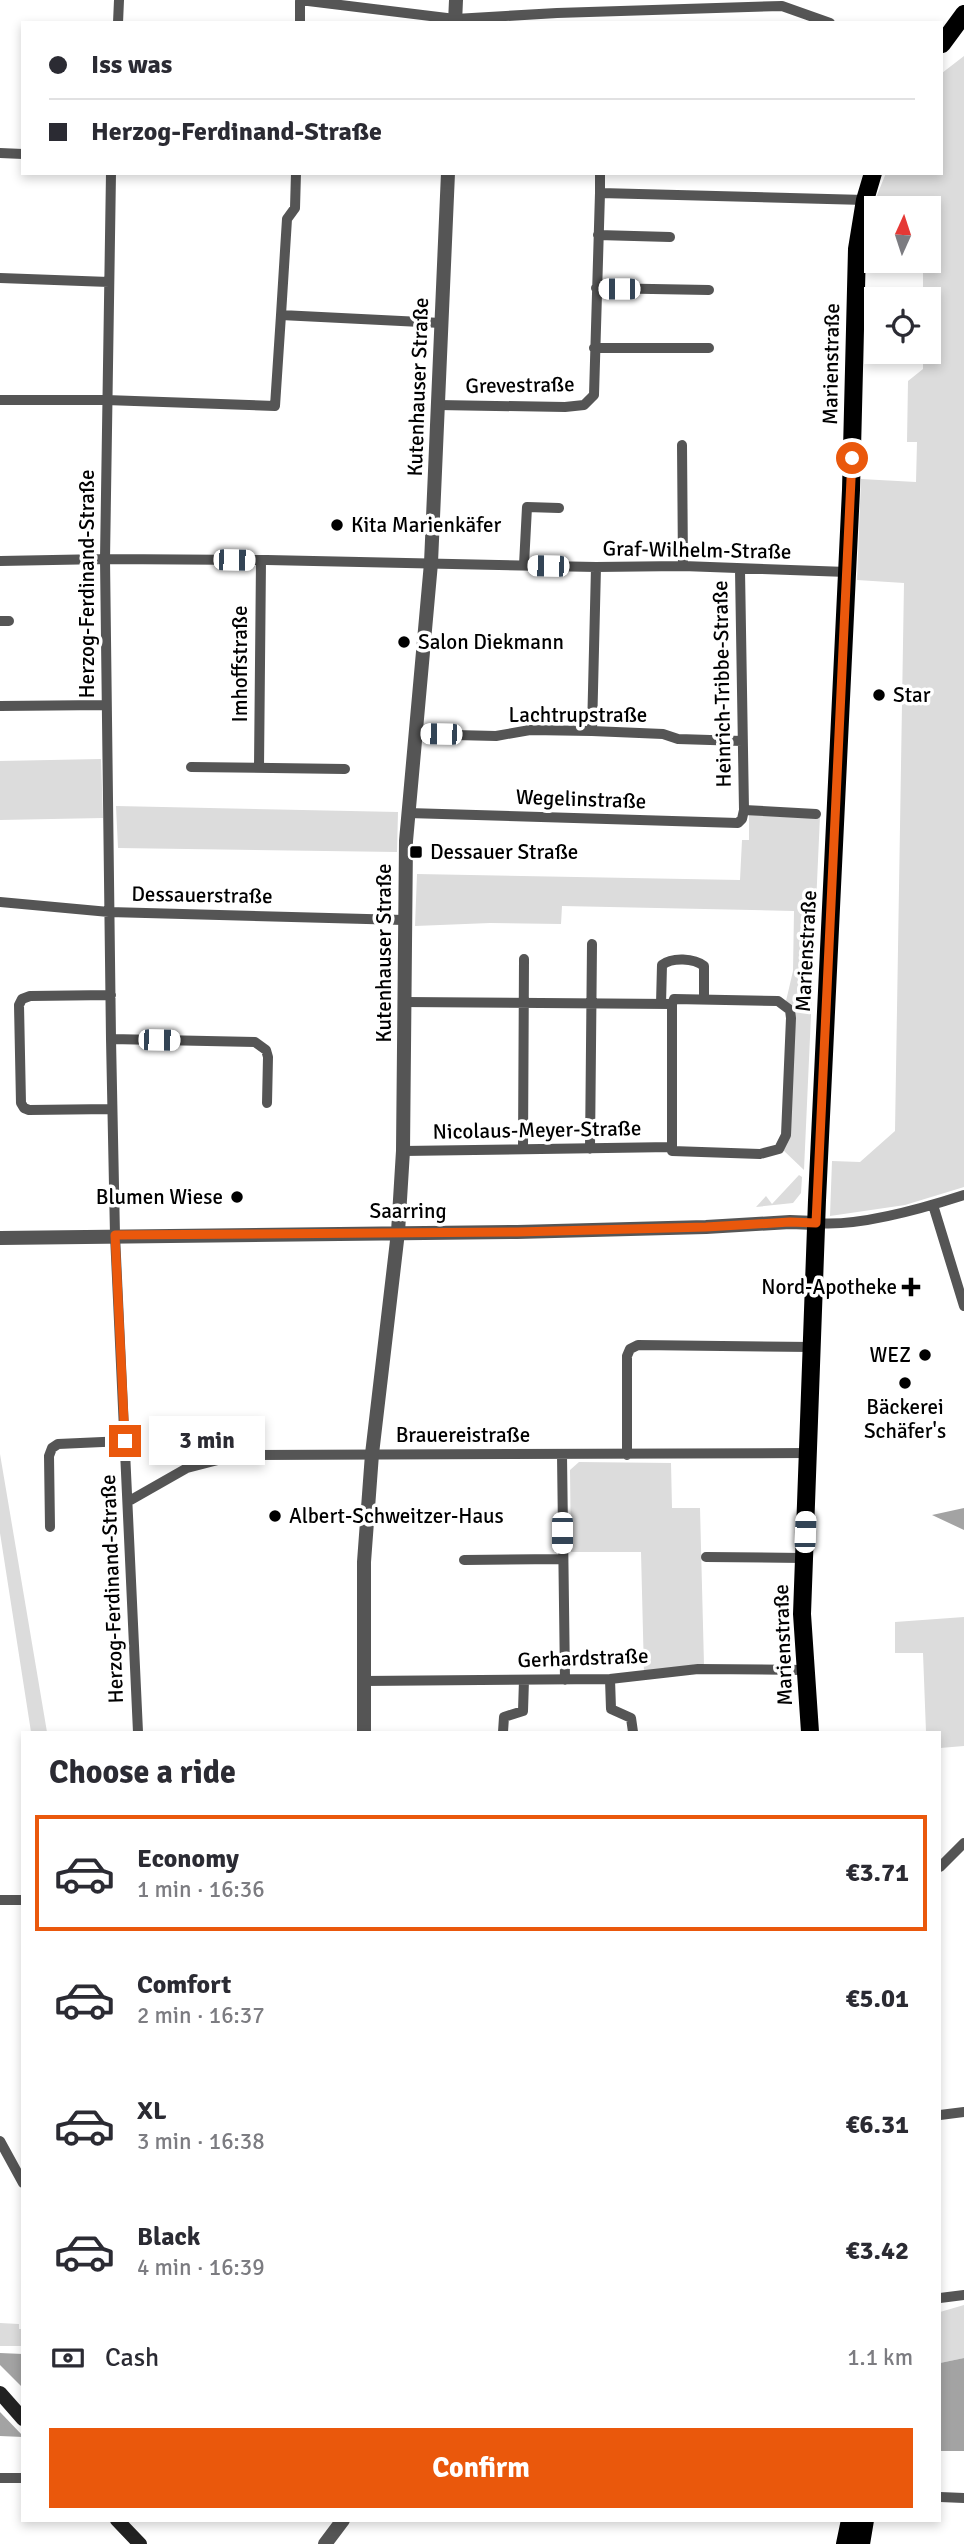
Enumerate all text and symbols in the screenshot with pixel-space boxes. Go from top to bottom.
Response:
text: Iss was [91,49,172,81]
text: Herzog-Ferdinand-Straße [91,116,382,148]
north arrow [864,196,942,273]
map controls [864,196,941,364]
car [599,279,641,300]
button: locate [864,287,941,364]
street label: Kutenhauser Straße [402,297,434,477]
street label: Marienstraße [817,303,845,425]
street label: Grevestraße [465,371,575,399]
route start [836,442,868,474]
street label: Herzog-Ferdinand-Straße [74,469,100,699]
place label: Kita Marienkäfer [351,512,502,538]
marker: Kita Marienkäfer [329,517,345,533]
street label: Graf-Wilhelm-Straße [602,535,792,565]
car [213,549,256,571]
car [527,555,570,577]
street label: Heinrich-Tribbe-Straße [707,580,737,788]
street label: Imhoffstraße [227,605,253,723]
place label: Salon Diekmann [418,629,564,655]
marker: Salon Diekmann [396,634,412,650]
place label: Star [893,682,931,708]
marker: Star [871,687,887,703]
street label: Lachtrupstraße [509,702,647,728]
car [420,723,463,745]
street label: Wegelinstraße [515,784,647,814]
place label: Dessauer Straße [430,839,578,865]
marker: Dessauer Straße [408,844,424,860]
street label: Kutenhauser Straße [371,863,397,1043]
street label: Dessauerstraße [131,881,273,909]
street label: Marienstraße [790,890,822,1012]
car [138,1029,181,1051]
street label: Nicolaus-Meyer-Straße [432,1115,642,1145]
place label: Blumen Wiese [96,1184,223,1210]
marker: Blumen Wiese [229,1189,245,1205]
street label: Saarring [369,1198,447,1224]
place label: Nord-Apotheke [761,1274,897,1300]
marker: Nord-Apotheke [903,1279,919,1295]
place label: WEZ [869,1342,911,1368]
marker: WEZ [917,1347,933,1363]
marker: Bäckerei Schäfer's [897,1375,913,1391]
place label: Bäckerei Schäfer's [864,1394,946,1444]
callout: 3 min [150,1416,265,1466]
street label: Brauereistraße [396,1422,530,1448]
route end [109,1425,141,1457]
text: 3 min [179,1426,235,1455]
street label: Herzog-Ferdinand-Straße [95,1474,129,1704]
place label: Albert-Schweitzer-Haus [289,1503,504,1529]
marker: Albert-Schweitzer-Haus [267,1508,283,1524]
car [794,1511,817,1553]
car [552,1512,573,1554]
street label: Marienstraße [768,1584,798,1706]
street label: Gerhardstraße [517,1643,649,1673]
text: Choose a ride [49,1753,236,1792]
icon: car [53,1842,116,1905]
text: Economy [137,1843,239,1875]
text: €3.71 [845,1857,909,1889]
text: 1 min · 16:36 [137,1875,265,1904]
icon: car [53,1968,116,2031]
text: Comfort [137,1969,231,2001]
text: €5.01 [845,1983,909,2015]
text: 2 min · 16:37 [137,2001,265,2030]
icon: car [53,2094,116,2157]
text: XL [137,2095,167,2127]
text: €6.31 [845,2109,909,2141]
text: 3 min · 16:38 [137,2127,265,2156]
icon: car [53,2220,116,2283]
text: Black [137,2221,200,2253]
text: €3.42 [845,2235,909,2267]
text: 4 min · 16:39 [137,2253,265,2282]
icon: cash [49,2339,87,2377]
text: Cash [105,2342,159,2374]
text: 1.1 km [847,2343,913,2372]
button: Confirm [49,2428,913,2508]

